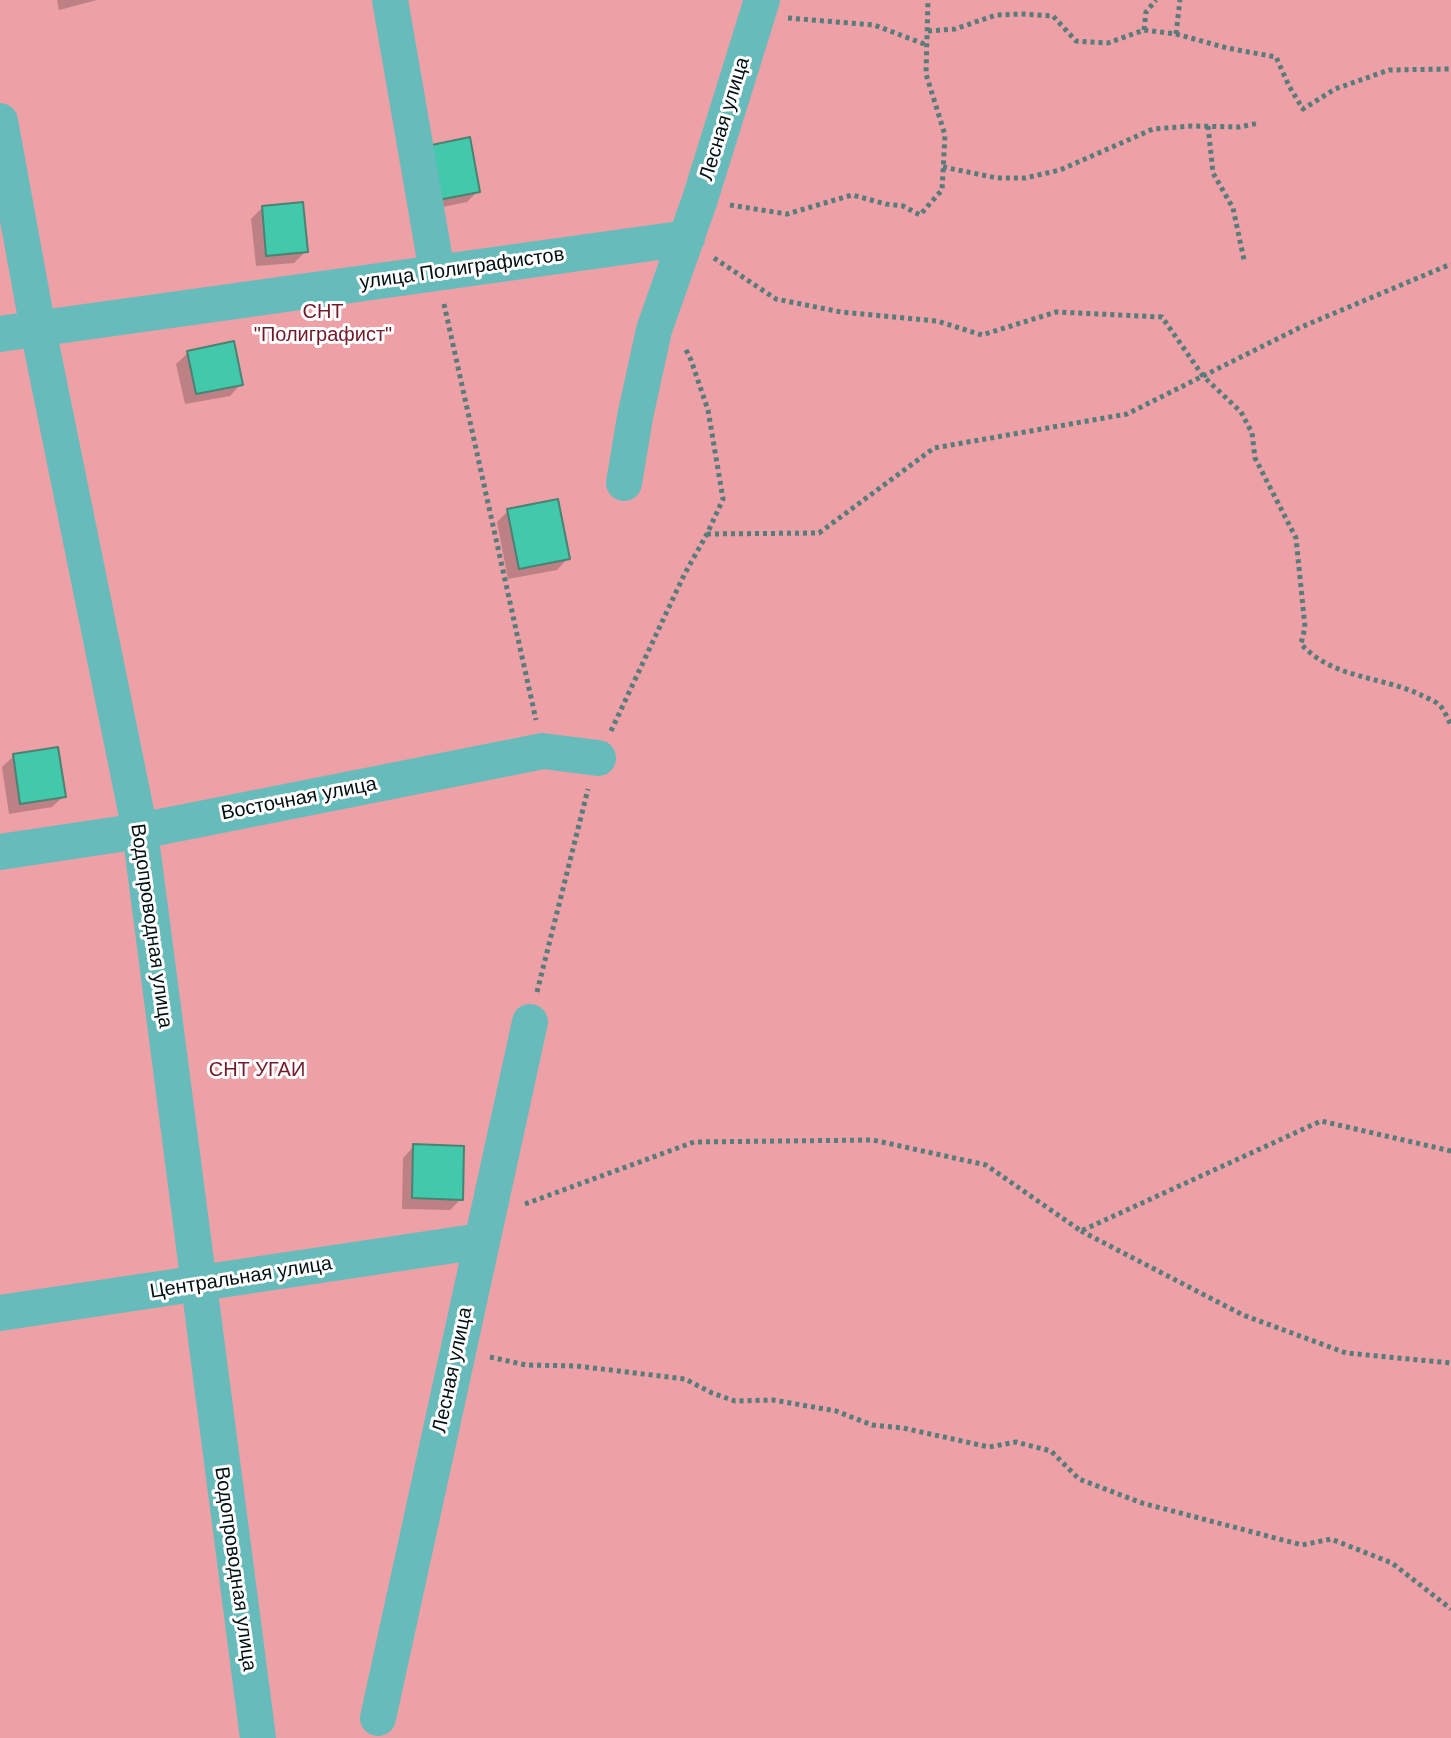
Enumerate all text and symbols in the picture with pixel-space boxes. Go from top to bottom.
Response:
street label: Лесная улица [695,54,755,184]
street label: улица Полиграфистов [358,243,566,295]
park label: СНТ "Полиграфист" [254,300,392,347]
street label: Восточная улица [219,772,379,826]
street label: Водопроводная улица [125,822,177,1030]
park label: СНТ УГАИ [209,1058,305,1082]
street label: Центральная улица [148,1252,334,1304]
street label: Лесная улица [428,1305,478,1435]
street label: Водопроводная улица [209,1465,261,1673]

